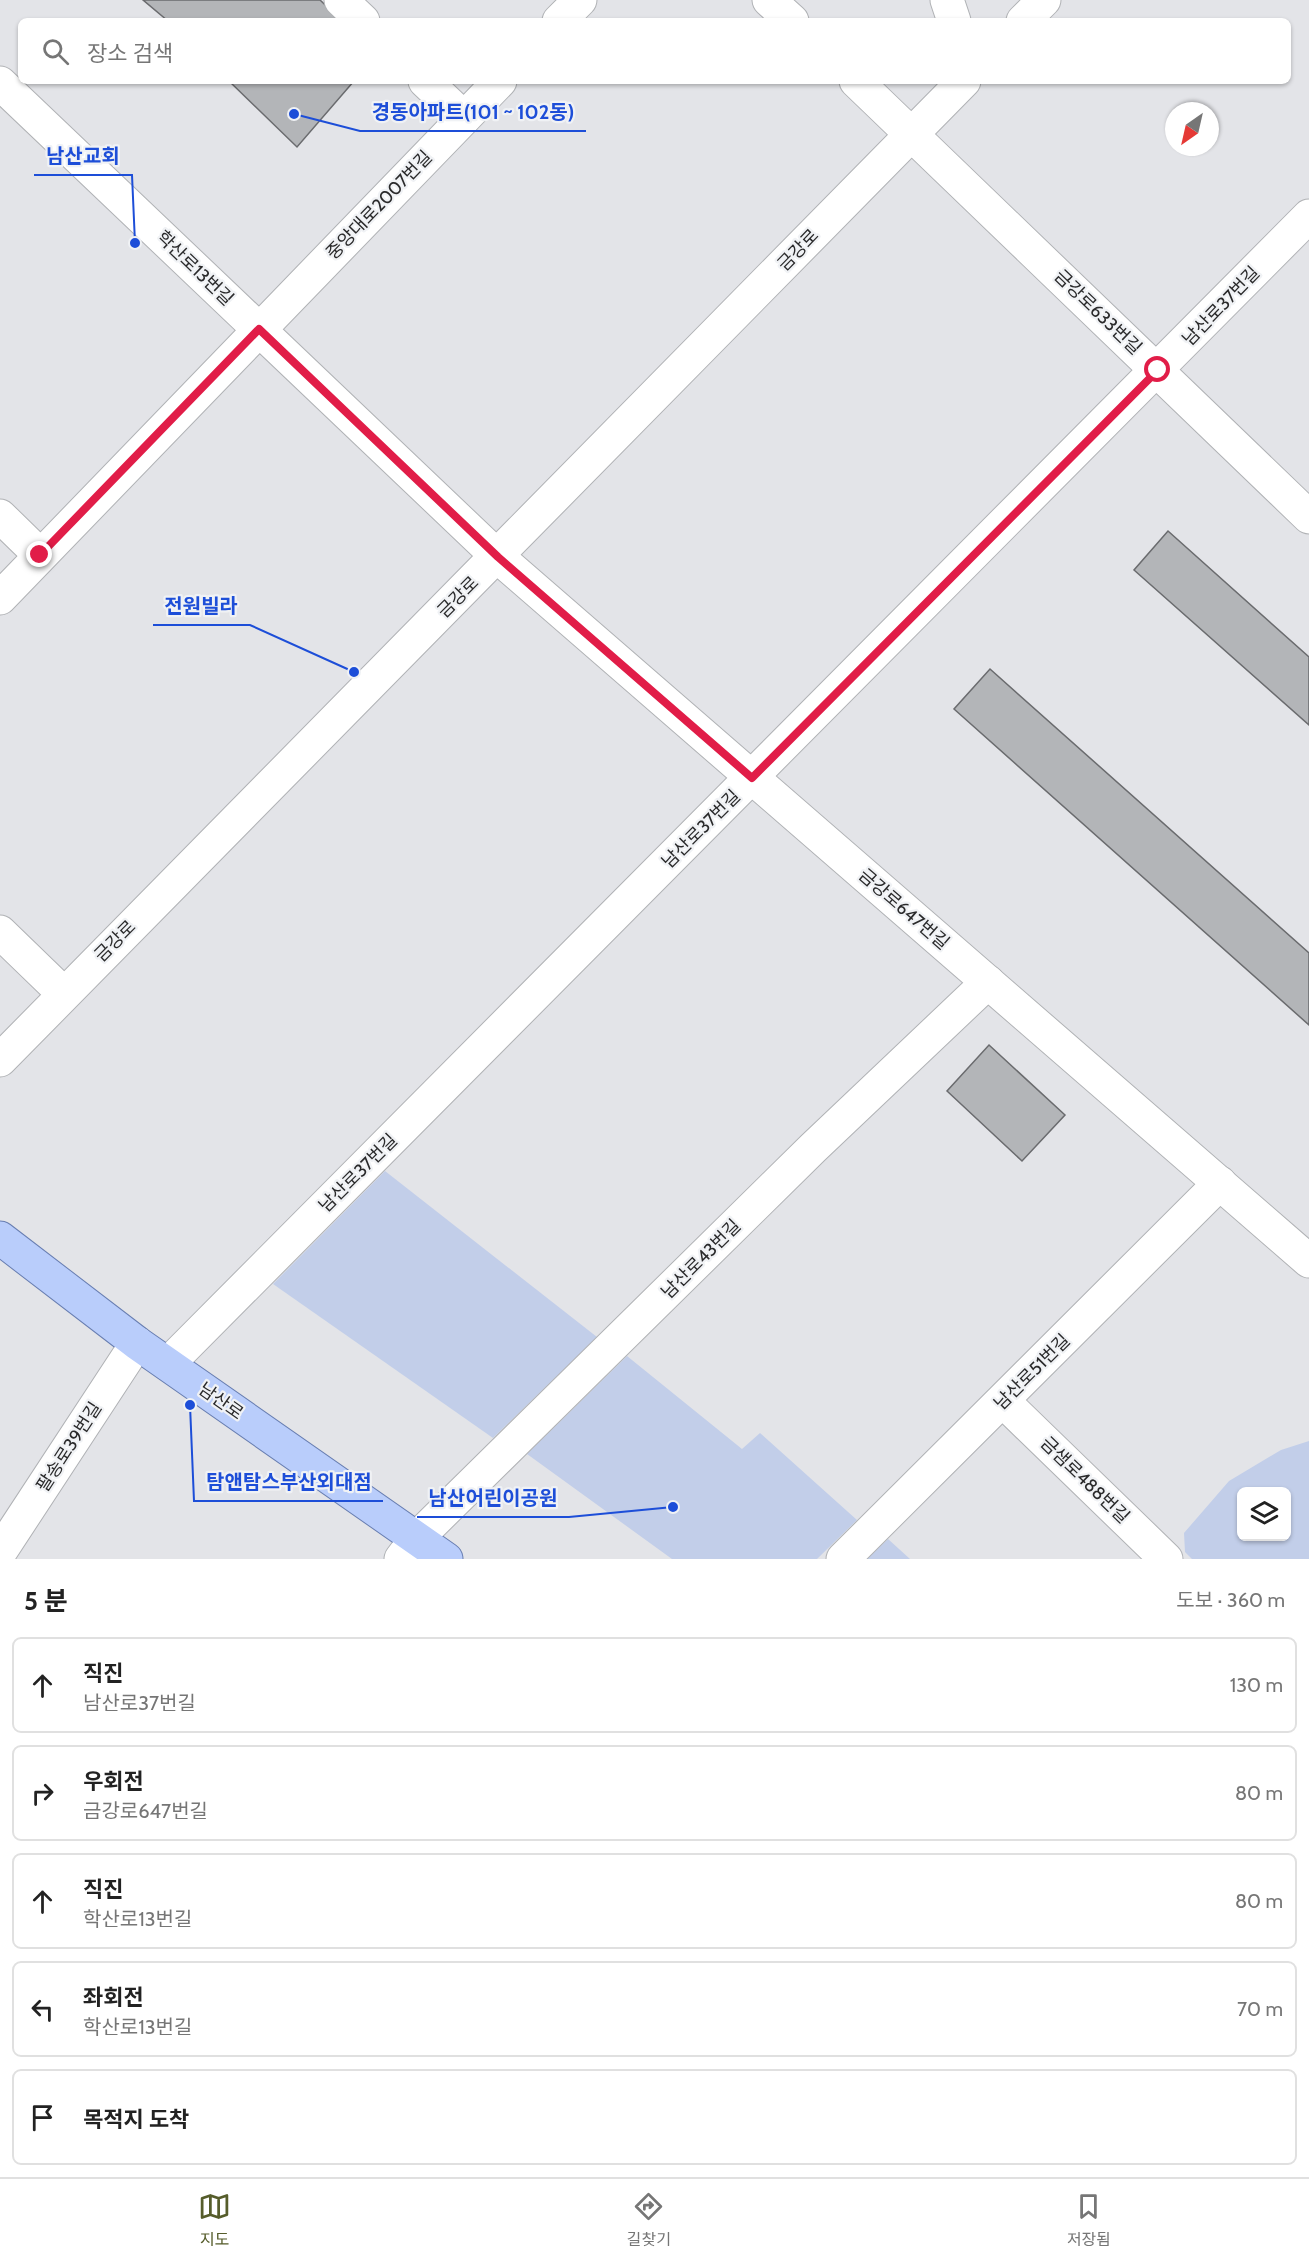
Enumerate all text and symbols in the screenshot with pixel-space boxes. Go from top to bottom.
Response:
search box [18,18,1291,84]
icon: search [39,35,72,68]
text: 장소 검색 [87,40,173,67]
callout: 경동아파트(101 ~ 102동) [360,93,586,131]
text: 경동아파트(101 ~ 102동) [372,100,574,124]
north arrow [1165,102,1219,156]
callout: 남산교회 [34,137,132,175]
text: 남산교회 [46,144,120,168]
street label: 중앙대로2007번길 [321,146,437,264]
street label: 금강로 [773,224,823,276]
street label: 학산로13번길 [152,226,238,310]
street label: 남산로37번길 [1178,262,1264,350]
street label: 금강로633번길 [1050,265,1146,359]
route start [1144,356,1170,382]
route end [26,541,52,567]
street label: 금강로 [433,572,483,622]
callout: 전원빌라 [153,587,250,625]
text: 전원빌라 [164,594,238,618]
street label: 남산로37번길 [657,785,745,873]
street label: 금강로647번길 [854,864,954,954]
street label: 금강로 [90,916,140,966]
street label: 남산로37번길 [314,1129,402,1217]
street label: 남산로43번길 [657,1215,745,1303]
street label: 남산로51번길 [989,1329,1075,1415]
street label: 남산로 [194,1378,248,1424]
street label: 팔송로39번길 [32,1398,106,1496]
street label: 금샘로488번길 [1036,1432,1134,1528]
callout: 탐앤탐스부산외대점 [194,1463,383,1501]
text: 탐앤탐스부산외대점 [206,1470,372,1494]
callout: 남산어린이공원 [417,1479,569,1517]
text: 남산어린이공원 [429,1486,557,1510]
map controls [1237,1487,1291,1541]
button: layers [1237,1487,1291,1541]
text: 5 분 [24,1585,68,1617]
text: 도보 · 360 m [1176,1588,1285,1612]
text: 직진 [83,1660,123,1687]
icon: ahead [26,1669,59,1702]
text: 130 m [1230,1673,1283,1697]
text: 남산로37번길 [83,1691,196,1715]
text: 우회전 [83,1768,144,1795]
icon: right [26,1777,59,1810]
text: 80 m [1235,1781,1283,1805]
text: 금강로647번길 [83,1799,208,1823]
text: 직진 [83,1876,123,1903]
icon: ahead [26,1885,59,1918]
text: 80 m [1235,1889,1283,1913]
text: 학산로13번길 [83,1907,192,1931]
text: 좌회전 [83,1984,144,2011]
icon: left [26,1993,59,2026]
text: 70 m [1237,1997,1283,2021]
text: 학산로13번길 [83,2015,192,2039]
icon: arrive [26,2101,59,2134]
text: 목적지 도착 [83,2106,189,2133]
tab: 지도 [198,2190,231,2250]
tab: 길찾기 [627,2190,671,2250]
tab: 저장됨 [1067,2190,1111,2250]

